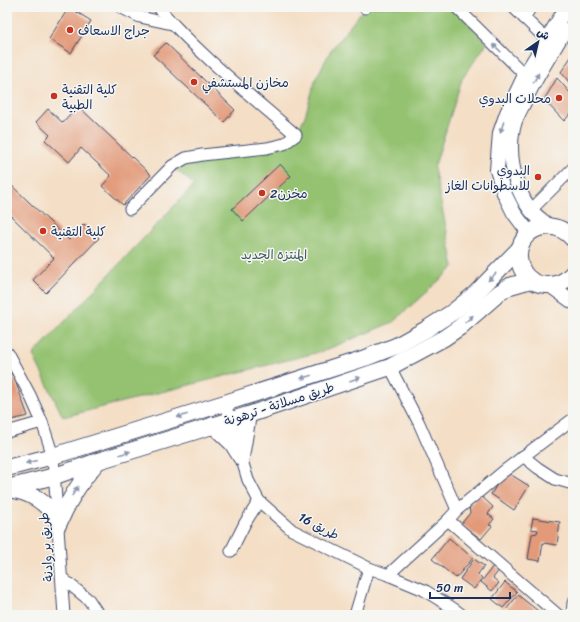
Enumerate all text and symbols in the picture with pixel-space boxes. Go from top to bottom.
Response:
place label: جراج الاسعاف [78,19,150,42]
north arrow [518,22,558,62]
text: ش [533,23,554,45]
marker: جراج الاسعاف [65,25,75,35]
one-way arrow [492,43,502,53]
place label: مخازن المستشفي [202,71,289,94]
one-way arrow [533,72,540,84]
marker: مخازن المستشفي [189,77,199,87]
place label: كلية التقنية الطبية [62,78,117,116]
place label: محلات البدوي [479,87,551,110]
marker: كلية التقنية الطبية [49,91,59,101]
marker: محلات البدوي [554,93,564,103]
one-way arrow [499,122,505,134]
place label: البدوي للاسطوانات الغاز [445,159,530,197]
marker: البدوي للاسطوانات الغاز [533,172,543,182]
place label: مخزن2 [270,182,308,205]
marker: مخزن2 [257,188,267,198]
place label: كلية التقنية [51,220,106,243]
marker: كلية التقنية [38,226,48,236]
park label: المنتزه الجديد [241,243,307,266]
one-way arrow [487,272,497,282]
one-way arrow [465,315,474,324]
one-way arrow [300,374,312,380]
street label: طريق مسلاتة - ترهونة [221,375,337,433]
one-way arrow [349,375,361,381]
one-way arrow [176,413,188,419]
one-way arrow [119,450,131,456]
one-way arrow [25,459,37,465]
one-way arrow [71,486,79,496]
street label: طريق 16 [294,506,344,546]
street label: طريق بر وادنة [32,511,60,583]
scale bar [430,574,510,600]
text: 50 m [436,577,463,599]

